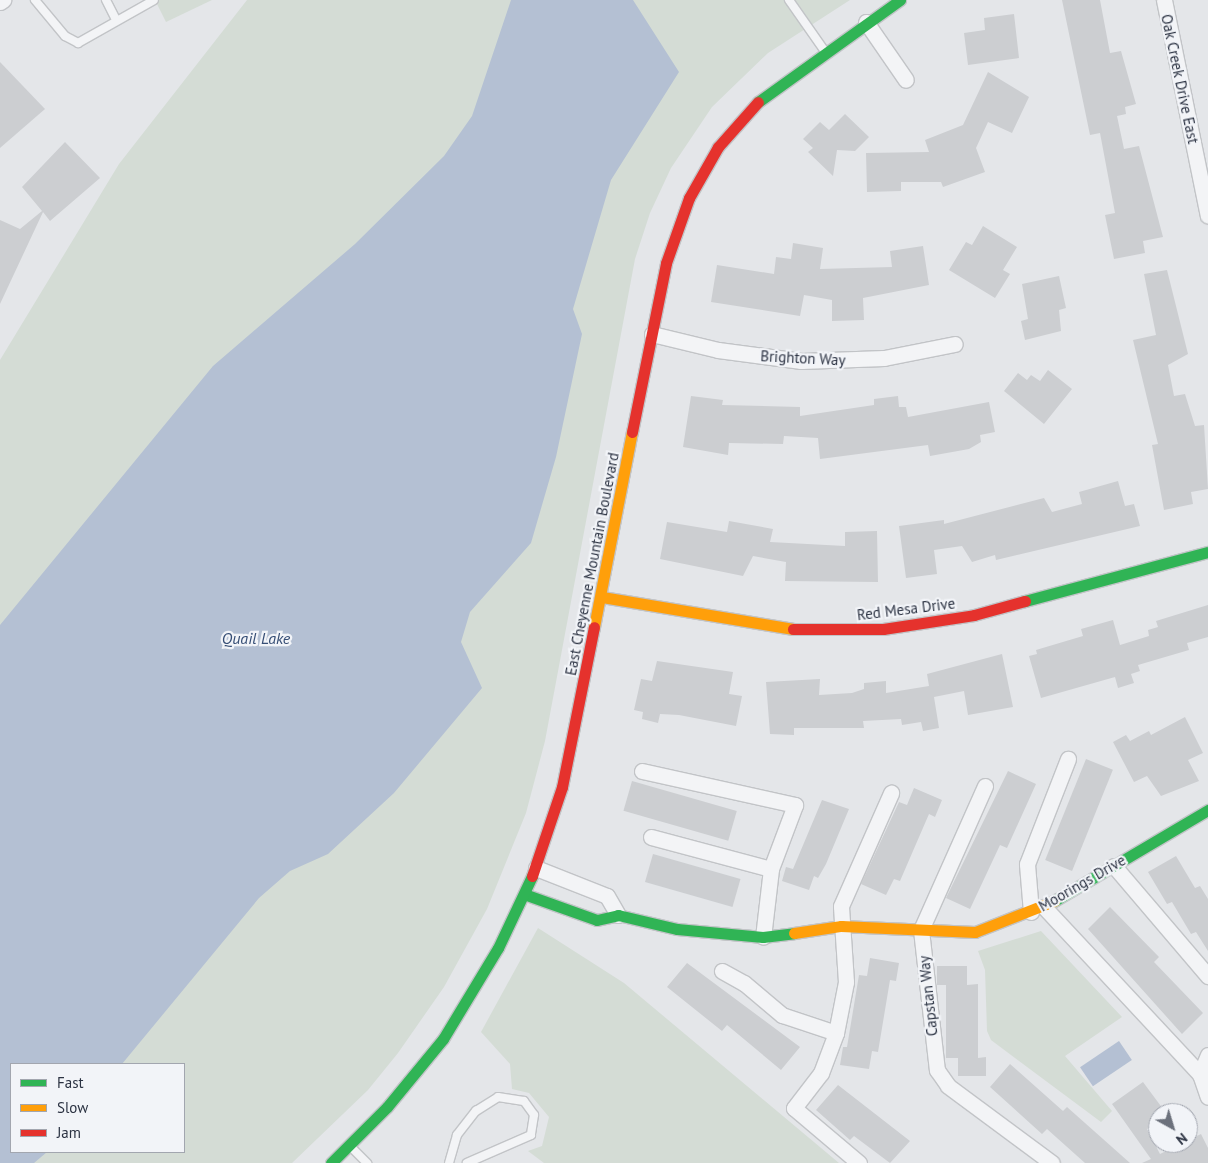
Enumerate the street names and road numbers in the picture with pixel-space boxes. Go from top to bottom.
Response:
street label: Oak Creek Drive East [1157,12,1203,146]
street label: Brighton Way [760,347,846,369]
street label: East Cheyenne Mountain Boulevard [562,451,622,677]
street label: Red Mesa Drive [856,594,956,624]
street label: Moorings Drive [1035,851,1129,915]
street label: Capstan Way [915,955,941,1037]

